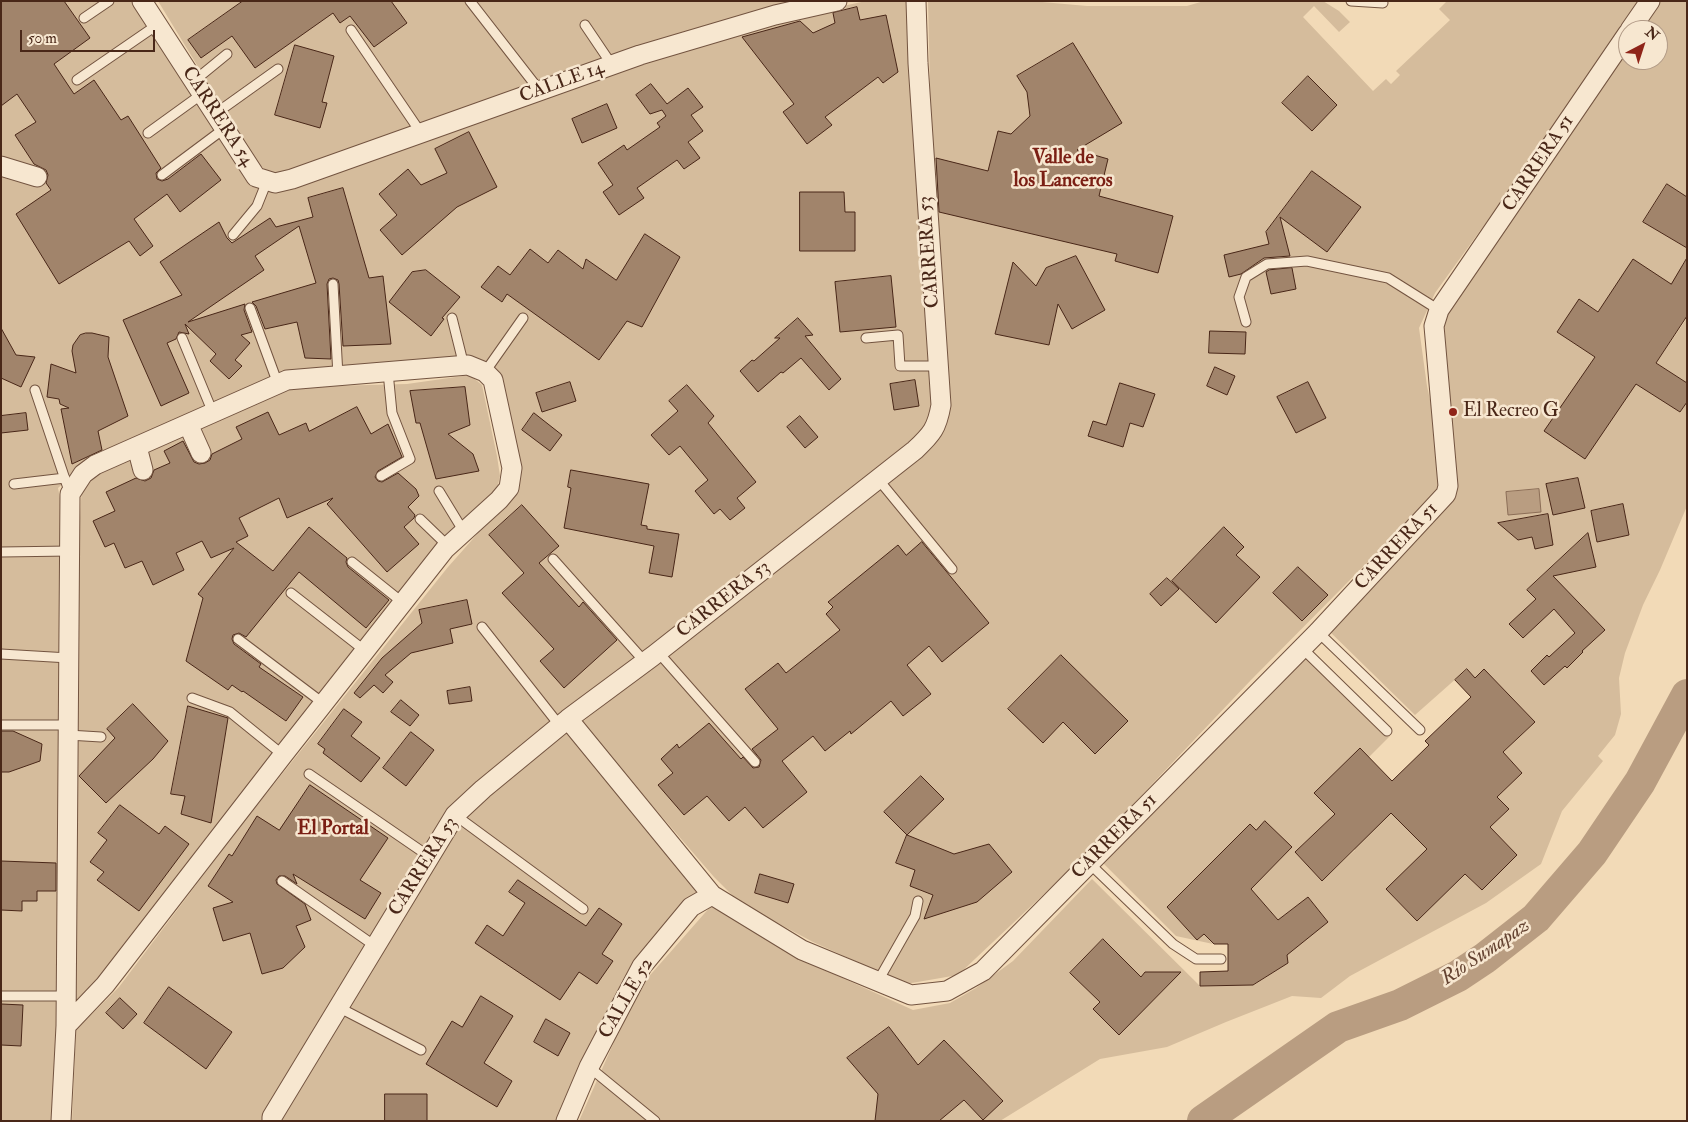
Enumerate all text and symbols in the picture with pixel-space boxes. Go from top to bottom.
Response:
scale bar [22,20,158,52]
north arrow [1618,20,1668,70]
text: N [1642,23,1663,44]
text: 50 m [28,29,57,48]
street label: CALLE 14 [517,57,607,109]
street label: CARRERA 54 [176,63,258,171]
street label: CARRERA 51 [1498,111,1580,217]
district label: Valle de los Lanceros [1014,147,1112,194]
street label: CARRERA 53 [915,195,945,309]
place label: El Recreo G [1463,401,1559,423]
marker: El Recreo G [1447,406,1459,418]
street label: CARRERA 51 [1351,498,1443,596]
street label: CARRERA 53 [673,556,775,644]
street label: CARRERA 51 [1067,789,1163,885]
street label: CARRERA 53 [385,813,463,921]
district label: El Portal [297,818,369,842]
water label: Río Sumapaz [1437,915,1535,991]
street label: CALLE 52 [595,955,659,1043]

